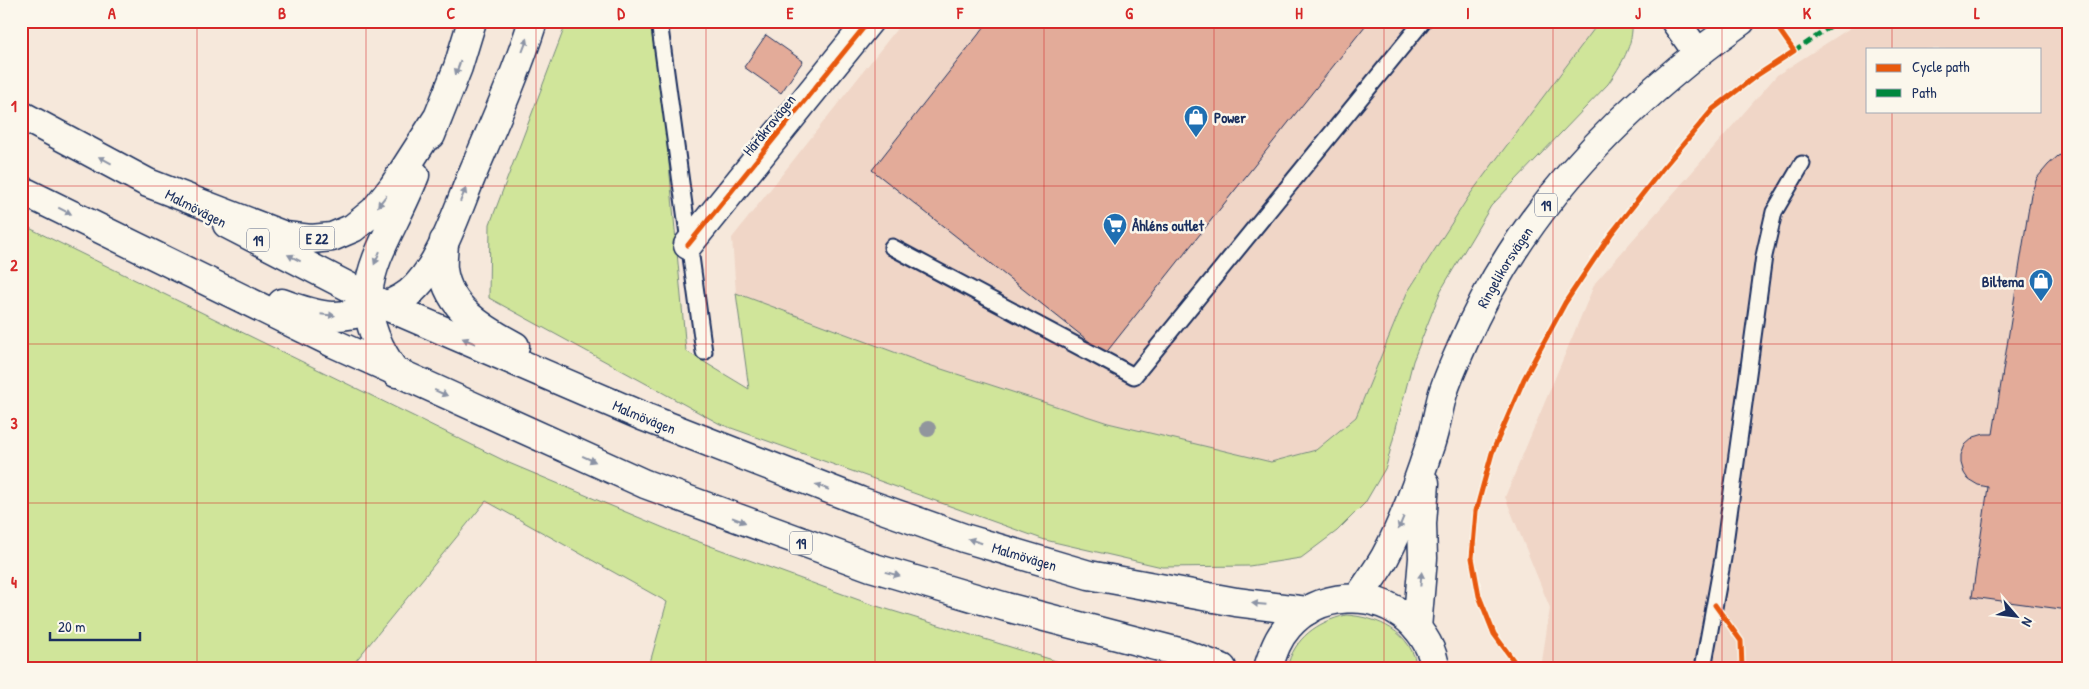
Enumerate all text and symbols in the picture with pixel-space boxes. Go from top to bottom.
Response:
text: A [108,2,116,24]
text: B [278,2,286,24]
text: C [447,2,456,24]
text: D [617,2,625,24]
text: E [786,2,794,24]
text: F [956,2,964,24]
text: G [1125,2,1133,24]
text: H [1295,2,1303,24]
text: I [1466,2,1470,24]
text: J [1635,2,1641,24]
text: K [1803,2,1812,24]
text: L [1974,2,1980,24]
one-way arrow [522,37,529,52]
legend [1866,48,2042,112]
text: Cycle path [1912,56,1970,77]
one-way arrow [454,61,462,76]
text: Path [1912,82,1937,103]
street label: Häråkravägen [738,90,800,160]
text: 1 [11,95,17,117]
shop icon: Power [1183,104,1209,138]
place label: Power [1214,107,1246,128]
one-way arrow [98,156,112,164]
street label: Malmövägen [162,184,231,233]
one-way arrow [460,188,468,202]
road number: 19 [1535,194,1557,216]
one-way arrow [376,195,387,208]
one-way arrow [58,207,72,215]
supermarket icon: Åhléns outlet [1102,212,1128,246]
place label: Åhléns outlet [1132,215,1205,236]
street label: Ringelikorsvägen [1471,222,1537,311]
road number: E 22 [300,227,334,250]
road number: 19 [247,228,269,252]
one-way arrow [373,251,381,266]
text: 2 [10,254,18,276]
one-way arrow [287,254,300,263]
shop icon: Biltema [2028,268,2054,302]
place label: Biltema [1982,271,2024,292]
one-way arrow [320,311,336,319]
one-way arrow [462,337,476,345]
one-way arrow [434,389,448,397]
street label: Malmövägen [610,394,679,439]
text: 3 [10,412,18,434]
one-way arrow [582,456,596,464]
one-way arrow [815,482,829,490]
one-way arrow [1396,516,1404,530]
one-way arrow [732,517,747,525]
road number: 19 [790,532,812,554]
street label: Malmövägen [990,536,1060,575]
one-way arrow [968,537,983,545]
one-way arrow [886,570,901,578]
text: 4 [11,571,17,593]
one-way arrow [1417,571,1425,587]
north arrow [1992,592,2042,642]
one-way arrow [1250,600,1266,608]
scale bar [50,609,140,641]
text: N [2018,615,2038,631]
text: 20 m [58,616,85,637]

